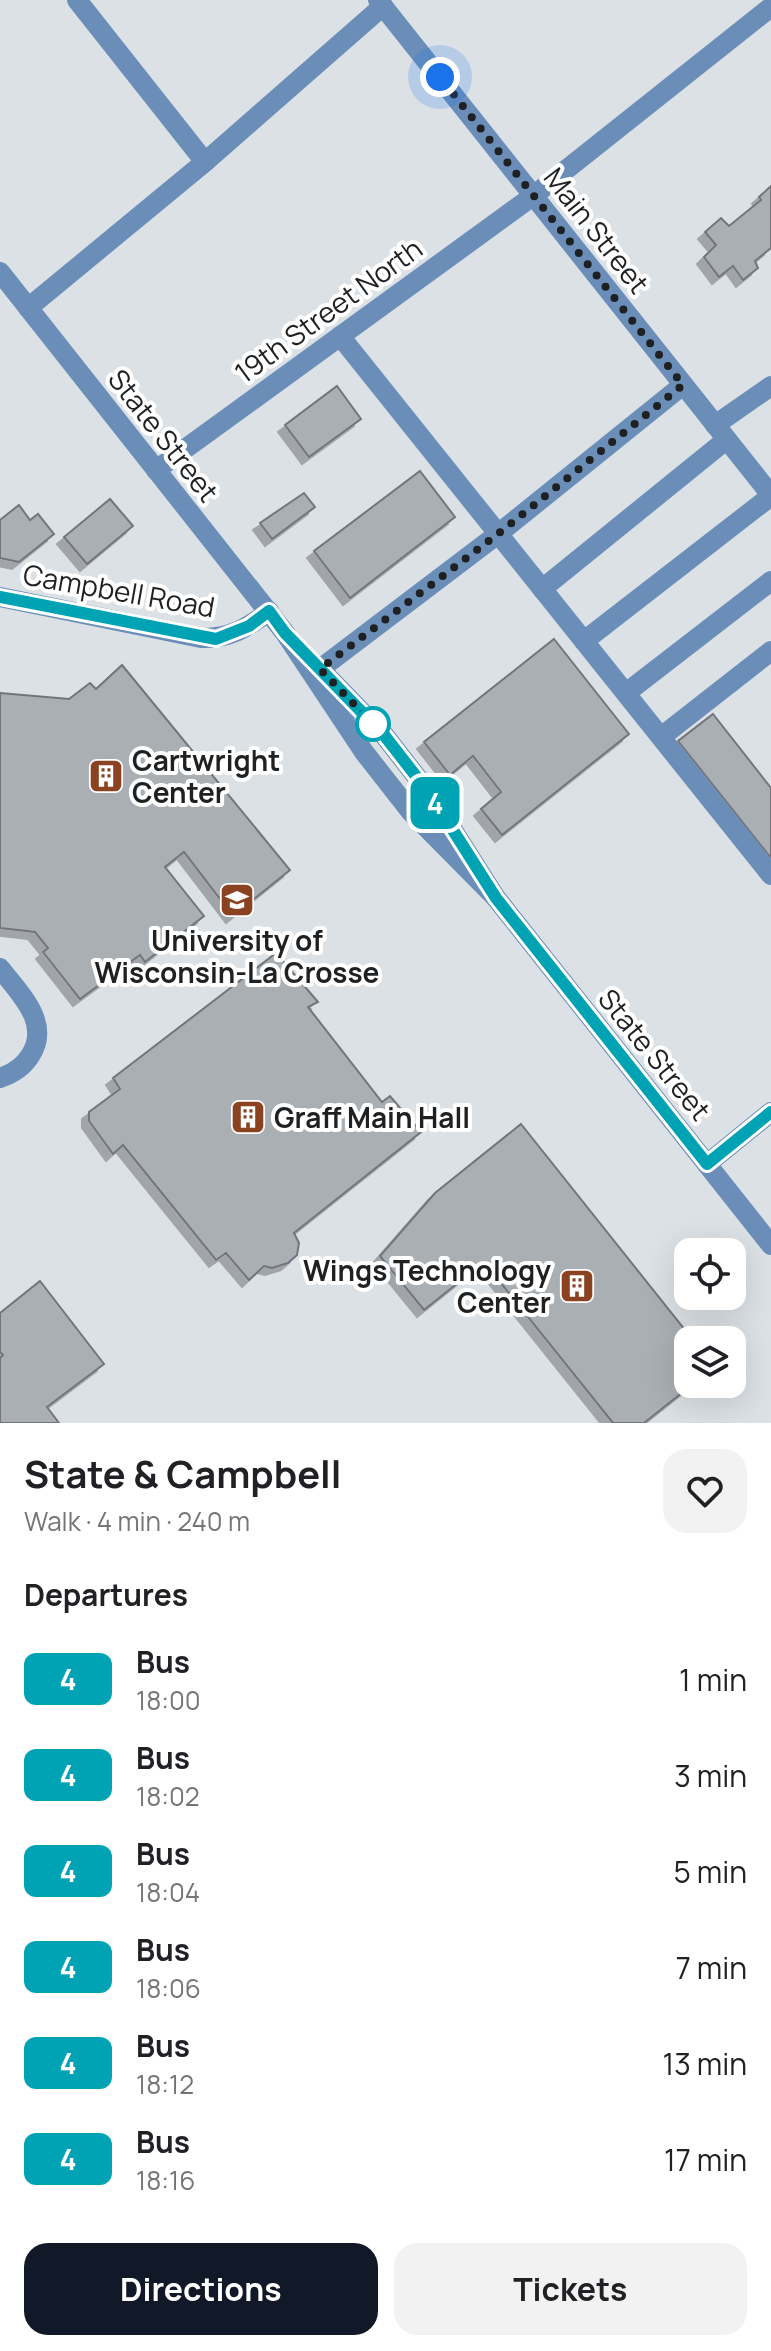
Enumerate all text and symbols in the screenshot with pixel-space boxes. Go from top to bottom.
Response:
your location [420,57,460,97]
street label: Main Street [536,159,658,301]
street label: 19th Street North [227,229,429,391]
street label: State Street [100,361,228,509]
street label: Campbell Road [20,554,218,626]
unlabelled marker [356,707,390,741]
place label: Cartwright Center [132,741,280,811]
building icon: Cartwright Center [87,757,125,795]
line badge: 4 [409,777,461,829]
text: 4 [426,784,444,822]
school or university icon: University of Wisconsin-La Crosse [218,881,256,919]
place label: University of Wisconsin-La Crosse [95,921,379,991]
street label: State Street [590,980,720,1128]
building icon: Graff Main Hall [229,1098,267,1136]
place label: Graff Main Hall [274,1098,470,1136]
map controls [674,1238,746,1398]
button: locate [674,1238,746,1310]
place label: Wings Technology Center [303,1251,551,1321]
building icon: Wings Technology Center [558,1267,596,1305]
button: layers [674,1326,746,1398]
text: State & Campbell [24,1447,341,1499]
button: heart [663,1449,747,1533]
text: Walk · 4 min · 240 m [24,1503,250,1539]
text: Departures [24,1574,188,1615]
text: Bus [136,1641,190,1682]
text: 1 min [679,1659,747,1700]
text: 4 [59,1660,77,1698]
text: 18:00 [136,1682,201,1718]
text: Bus [136,1737,190,1778]
text: 3 min [674,1755,747,1796]
text: 4 [59,1756,77,1794]
text: 18:02 [136,1778,200,1814]
text: Bus [136,1833,190,1874]
text: 5 min [673,1851,747,1892]
text: 4 [59,1852,77,1890]
text: 18:04 [136,1874,200,1910]
text: Bus [136,1929,190,1970]
text: 7 min [676,1947,747,1988]
text: 4 [59,1948,77,1986]
text: 18:06 [136,1970,201,2006]
text: Bus [136,2025,190,2066]
text: 13 min [662,2043,747,2084]
text: 4 [59,2044,77,2082]
text: 18:12 [136,2066,194,2102]
text: Bus [136,2121,190,2162]
text: 17 min [664,2139,747,2180]
text: 4 [59,2140,77,2178]
text: 18:16 [136,2162,195,2198]
button: Directions [24,2243,378,2335]
button: Tickets [394,2243,747,2335]

